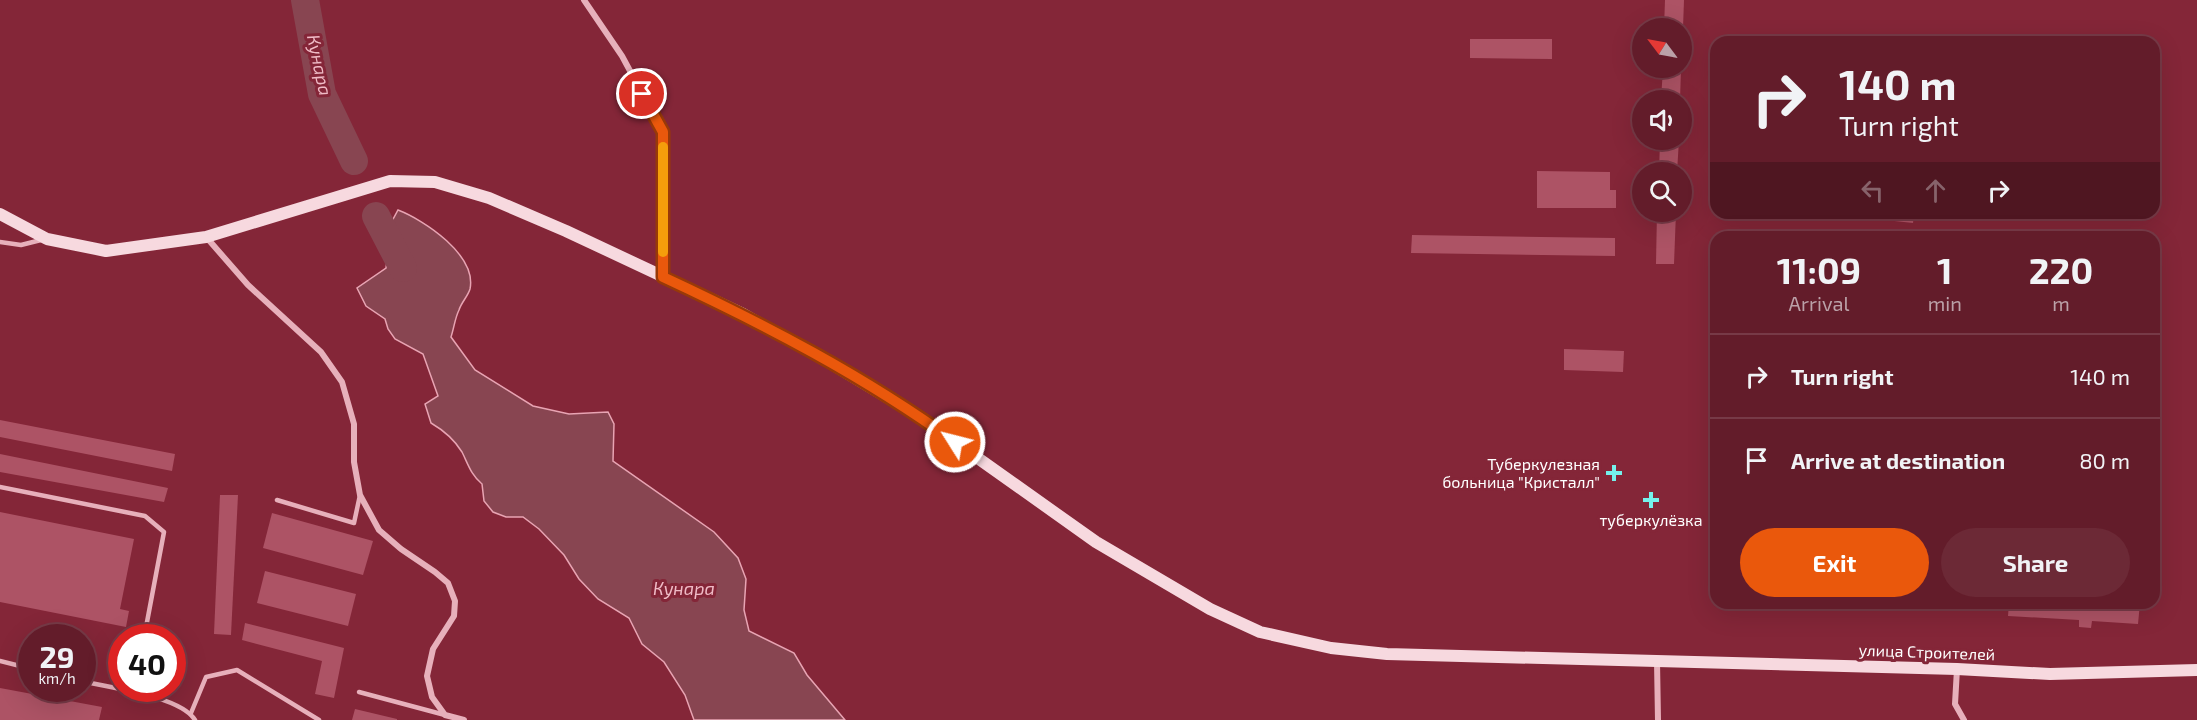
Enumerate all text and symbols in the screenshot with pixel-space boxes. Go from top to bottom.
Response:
north arrow [1632,18,1692,78]
map controls [1632,18,1692,222]
water label: Кунара [303,32,337,97]
text: 140 m [1839,58,1956,108]
icon: right [1740,60,1818,138]
pin [616,68,667,119]
icon: arrive [625,77,658,110]
button: sound [1632,90,1692,150]
text: Turn right [1839,109,1959,141]
button: search [1632,162,1692,222]
icon: left [1856,174,1889,207]
icon: ahead [1919,174,1952,207]
icon: right [1982,174,2015,207]
text: 11:09 [1777,248,1861,291]
text: 1 [1937,248,1953,291]
text: 220 [2029,248,2093,291]
text: Arrival [1788,291,1849,315]
text: min [1928,291,1962,315]
text: m [2052,291,2070,315]
icon: right [1740,360,1773,393]
text: Turn right [1791,363,1893,389]
text: 140 m [2070,363,2130,389]
position arrow [923,410,987,474]
icon: arrive [1740,444,1773,477]
text: Arrive at destination [1791,447,2005,473]
text: 80 m [2079,447,2130,473]
place label: Туберкулезная больница "Кристалл" [1442,454,1600,491]
marker: Туберкулезная больница "Кристалл" [1605,464,1623,482]
marker: туберкулёзка [1642,491,1660,509]
place label: туберкулёзка [1599,510,1703,530]
button: Exit [1740,528,1929,597]
button: Share [1941,528,2130,597]
water label: Кунара [653,577,715,599]
speed limit sign: 40 [108,624,186,702]
text: 29 [39,638,75,674]
street label: улица Строителей [1858,640,1996,664]
text: km/h [38,669,76,687]

